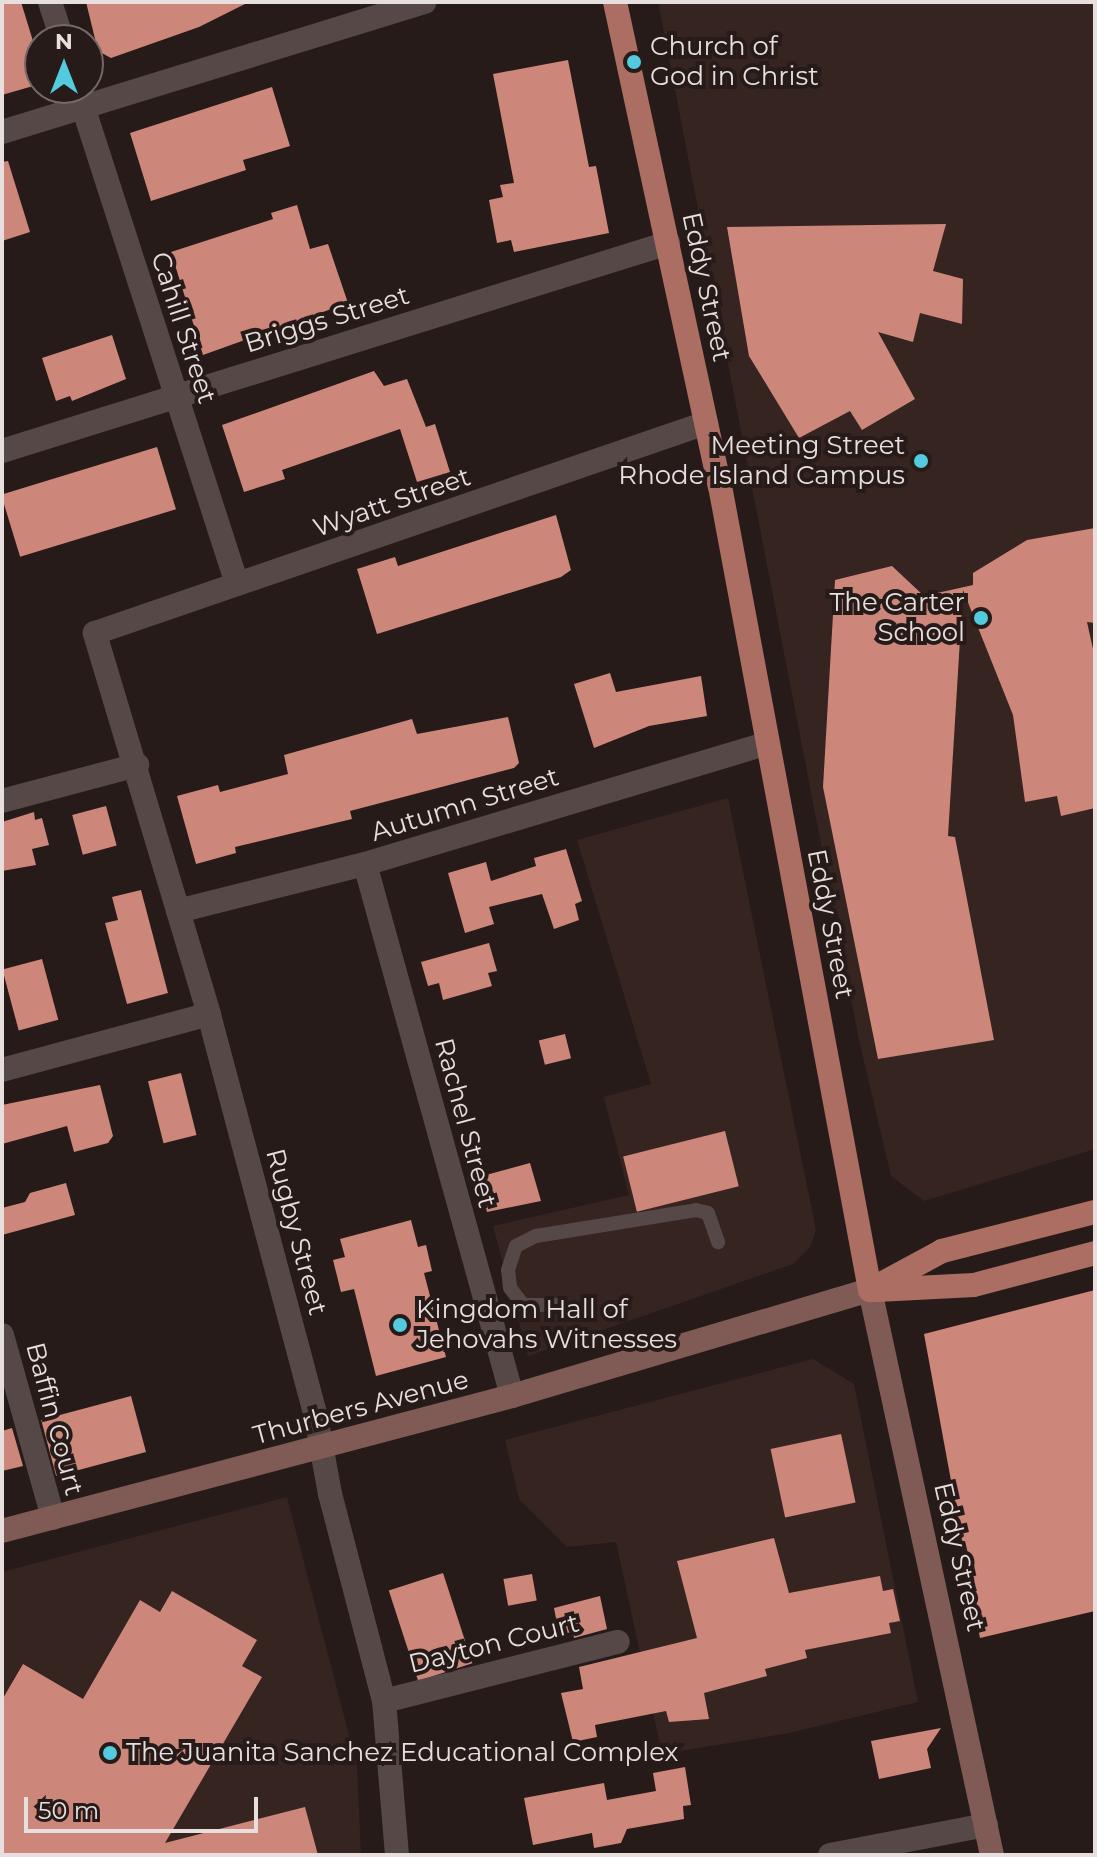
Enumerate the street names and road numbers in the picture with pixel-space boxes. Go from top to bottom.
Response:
street label: Eddy Street [675,209,737,365]
street label: Cahill Street [144,248,222,408]
street label: Briggs Street [241,280,413,360]
street label: Wyatt Street [309,462,475,544]
street label: Autumn Street [367,762,563,848]
street label: Eddy Street [800,846,860,1002]
street label: Rachel Street [427,1035,503,1211]
street label: Rugby Street [259,1145,333,1319]
street label: Baffin Court [19,1339,89,1499]
street label: Thurbers Avenue [250,1364,472,1452]
street label: Eddy Street [927,1480,991,1634]
street label: Dayton Court [406,1608,582,1680]

